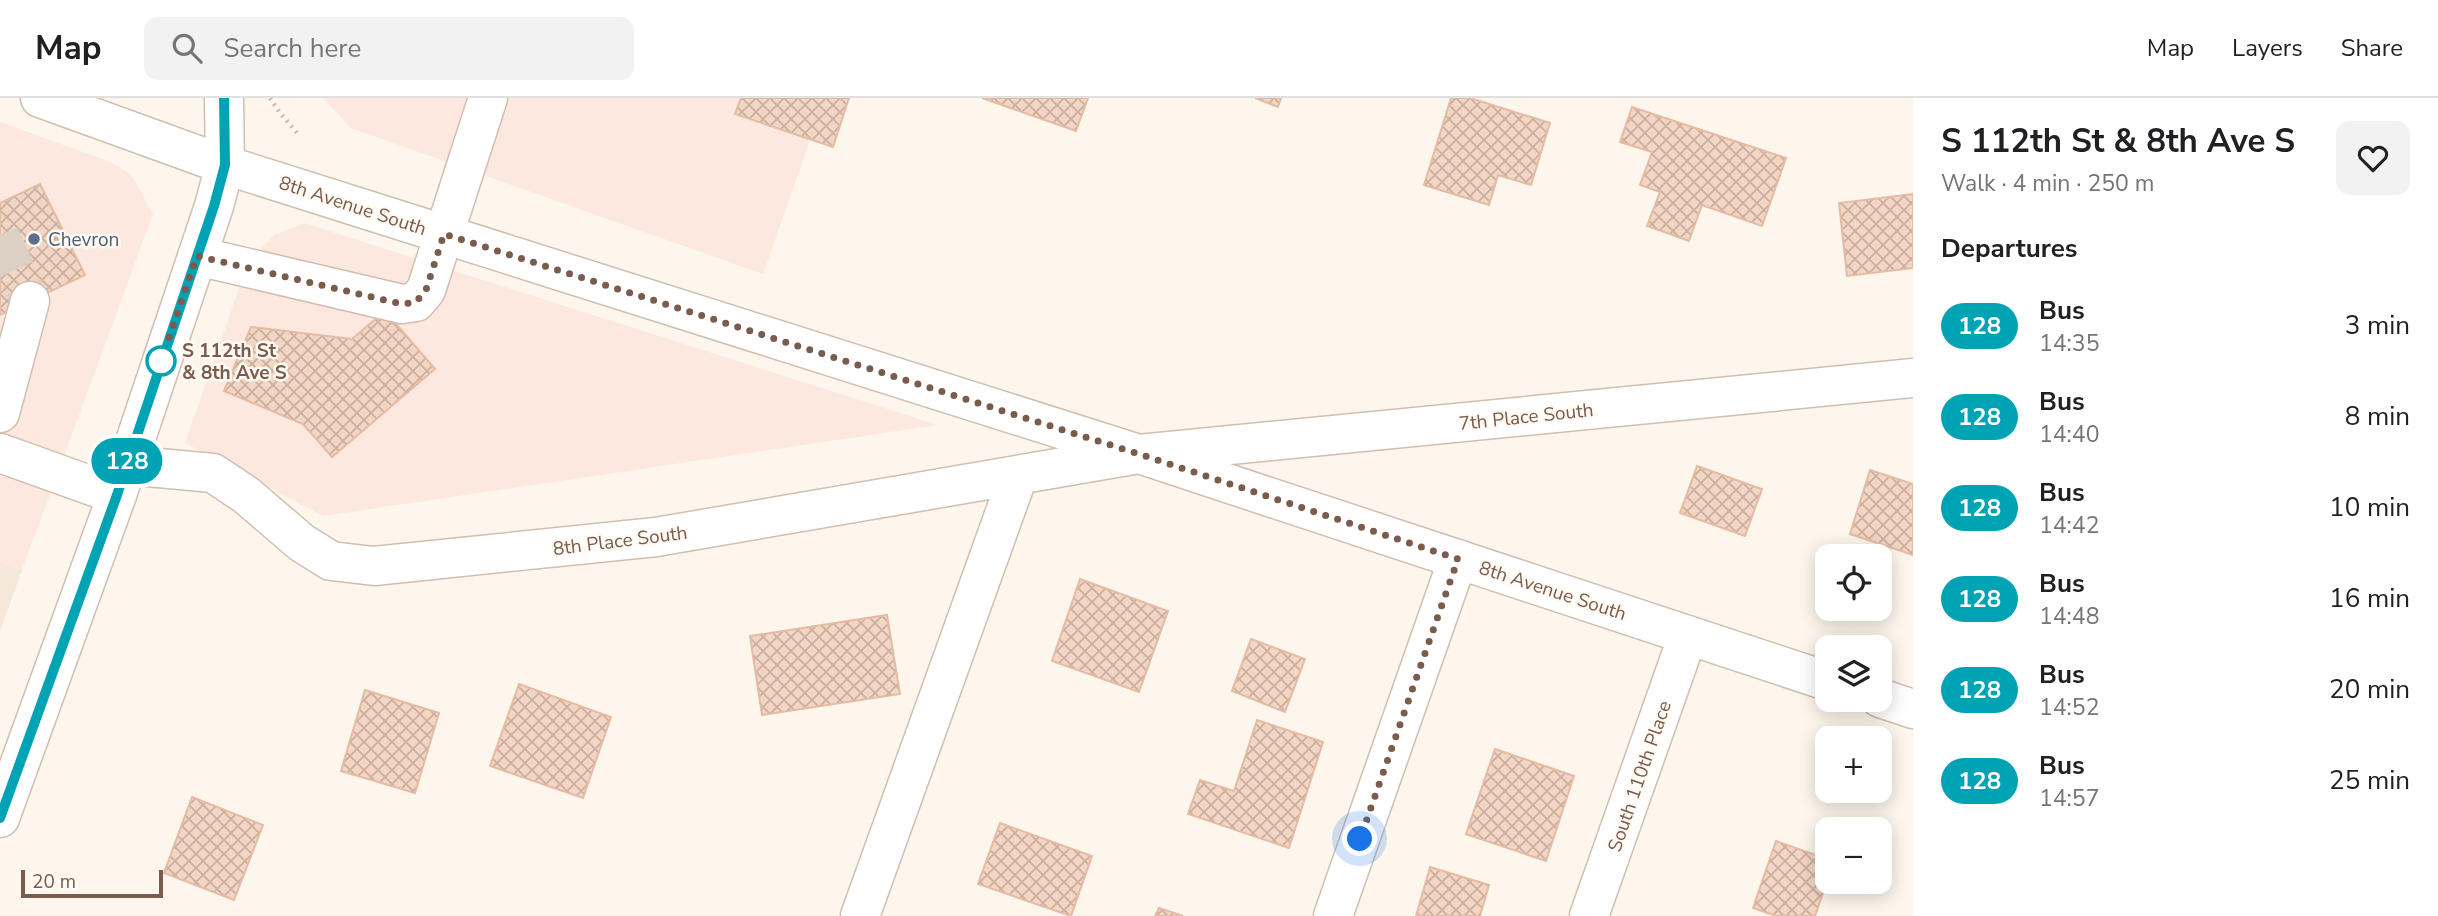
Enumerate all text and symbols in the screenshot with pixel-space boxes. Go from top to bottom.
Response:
search box [144,17,634,80]
text: Map [35,26,102,71]
icon: search [168,29,206,67]
text: Search here [224,31,361,66]
text: Map [2147,32,2194,64]
text: Layers [2232,32,2303,64]
text: Share [2341,32,2403,64]
text: S 112th St & 8th Ave S [1941,119,2295,164]
button: heart [2336,121,2410,195]
text: Walk · 4 min · 250 m [1941,168,2154,199]
street label: 8th Avenue South [276,170,430,242]
place label: Chevron [48,227,119,253]
marker: Chevron [26,231,42,247]
text: Departures [1941,231,2077,266]
text: Bus [2039,293,2085,328]
text: 3 min [2345,308,2410,343]
text: 128 [1958,310,2001,342]
text: 14:35 [2039,328,2099,359]
place label: S 112th St & 8th Ave S [182,338,287,386]
marker: S 112th St & 8th Ave S [146,346,176,376]
text: Bus [2039,384,2085,419]
street label: 7th Place South [1457,397,1595,437]
text: 8 min [2345,399,2410,434]
text: 128 [1958,401,2001,433]
text: 14:40 [2039,419,2099,450]
line badge: 128 [87,438,167,484]
text: 128 [105,445,149,477]
text: Bus [2039,475,2085,510]
text: 10 min [2329,490,2410,525]
text: 128 [1958,492,2001,524]
text: 14:42 [2039,510,2099,541]
street label: 8th Place South [551,520,689,562]
map controls [1815,544,1892,894]
button: locate [1815,544,1892,621]
street label: 8th Avenue South [1476,555,1630,627]
text: Bus [2039,566,2085,601]
text: 16 min [2329,581,2410,616]
text: 128 [1958,583,2001,615]
text: 14:48 [2039,601,2099,632]
button: layers [1815,635,1892,712]
text: Bus [2039,657,2085,692]
text: 20 min [2329,672,2410,707]
text: 128 [1958,674,2001,706]
text: 14:52 [2039,692,2099,723]
street label: South 110th Place [1602,697,1678,855]
button: + [1815,726,1892,803]
text: Bus [2039,748,2085,783]
text: 25 min [2329,763,2410,798]
text: 128 [1958,765,2001,797]
text: 14:57 [2039,783,2099,814]
button: − [1815,817,1892,894]
your location [1342,821,1377,856]
scale bar [21,867,163,899]
text: 20 m [32,869,76,895]

